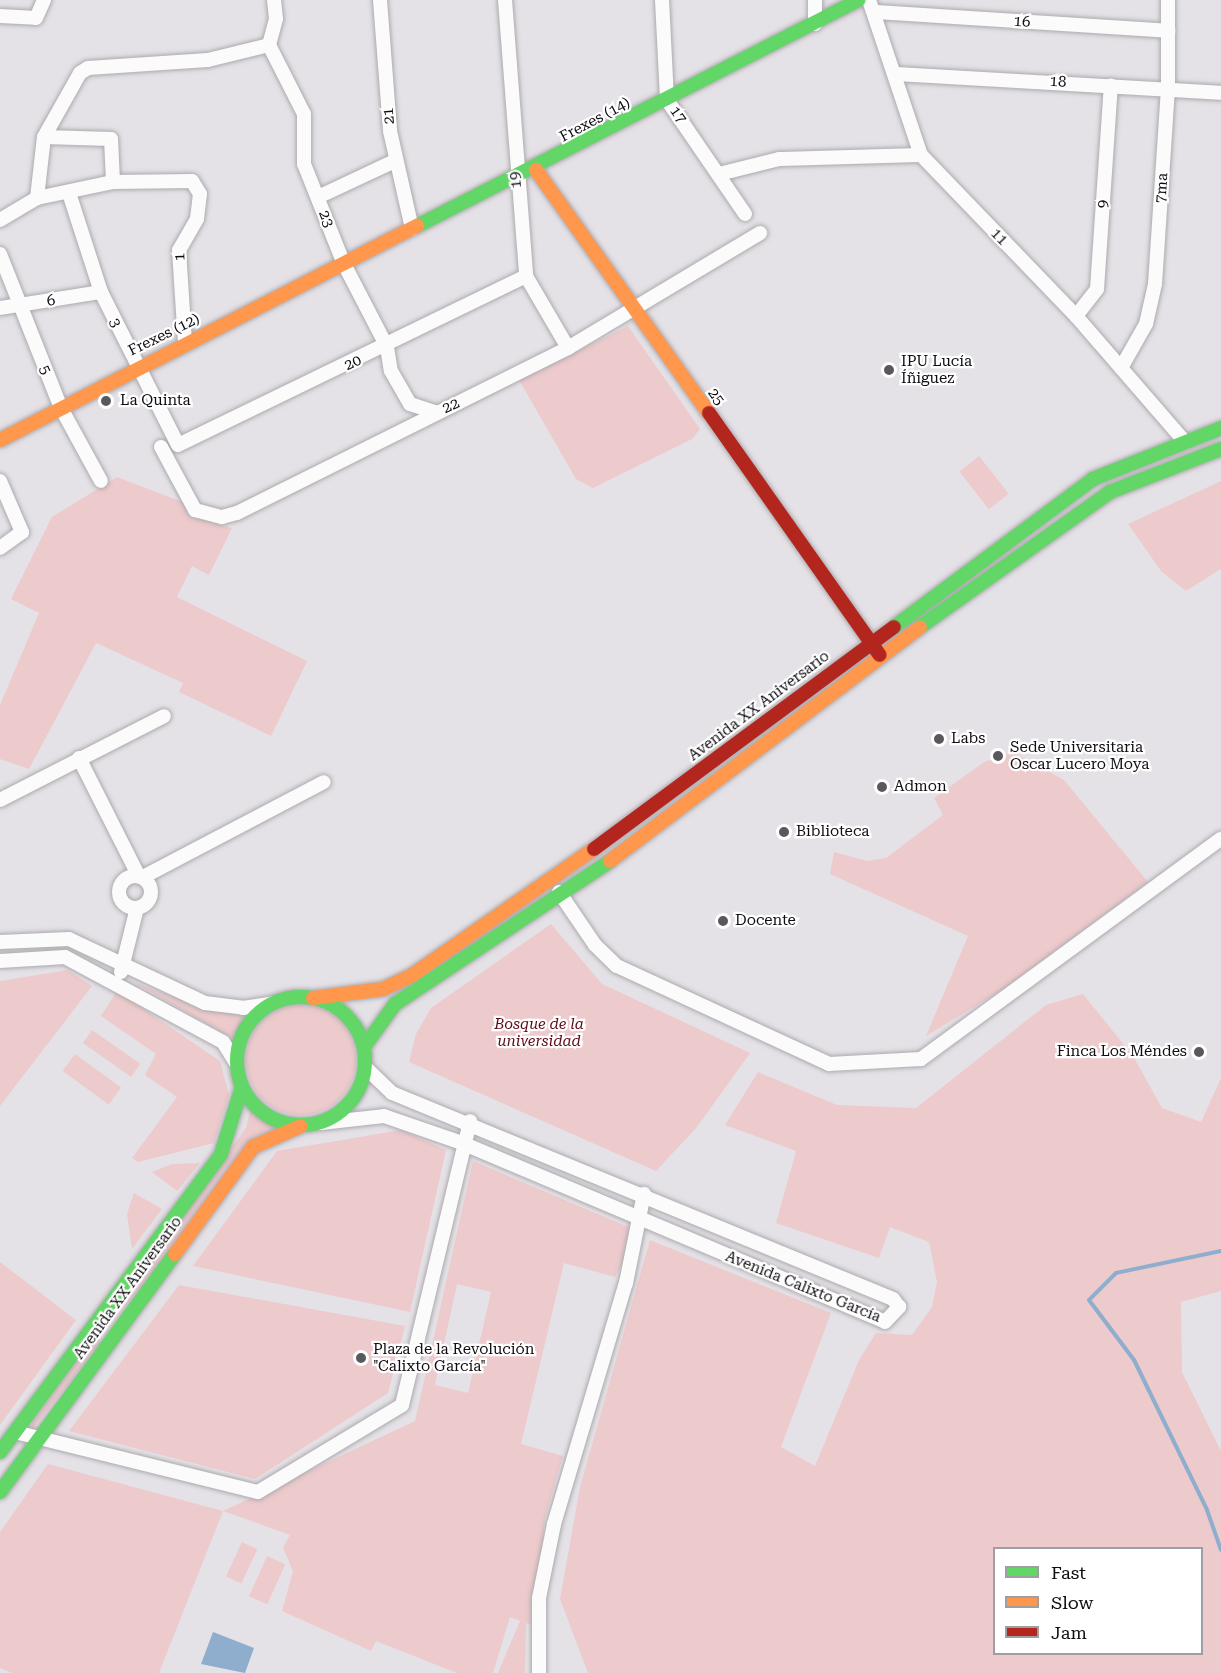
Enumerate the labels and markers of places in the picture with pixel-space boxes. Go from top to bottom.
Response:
place label: IPU Lucía Íñiguez [901,352,972,387]
marker: IPU Lucía Íñiguez [882,363,896,377]
marker: La Quinta [97,392,115,410]
place label: La Quinta [120,392,191,410]
place label: Labs [951,730,985,748]
marker: Labs [932,732,946,746]
place label: Sede Universitaria Oscar Lucero Moya [1010,738,1149,773]
marker: Sede Universitaria Oscar Lucero Moya [991,749,1005,763]
place label: Admon [894,778,947,796]
marker: Admon [875,780,889,794]
place label: Biblioteca [796,823,869,841]
marker: Biblioteca [777,825,791,839]
place label: Docente [735,912,796,930]
marker: Docente [716,914,730,928]
place label: Finca Los Méndes [1057,1043,1187,1061]
marker: Finca Los Méndes [1192,1045,1206,1059]
place label: Plaza de la Revolución "Calixto García" [373,1340,534,1375]
marker: Plaza de la Revolución "Calixto García" [354,1351,368,1365]

